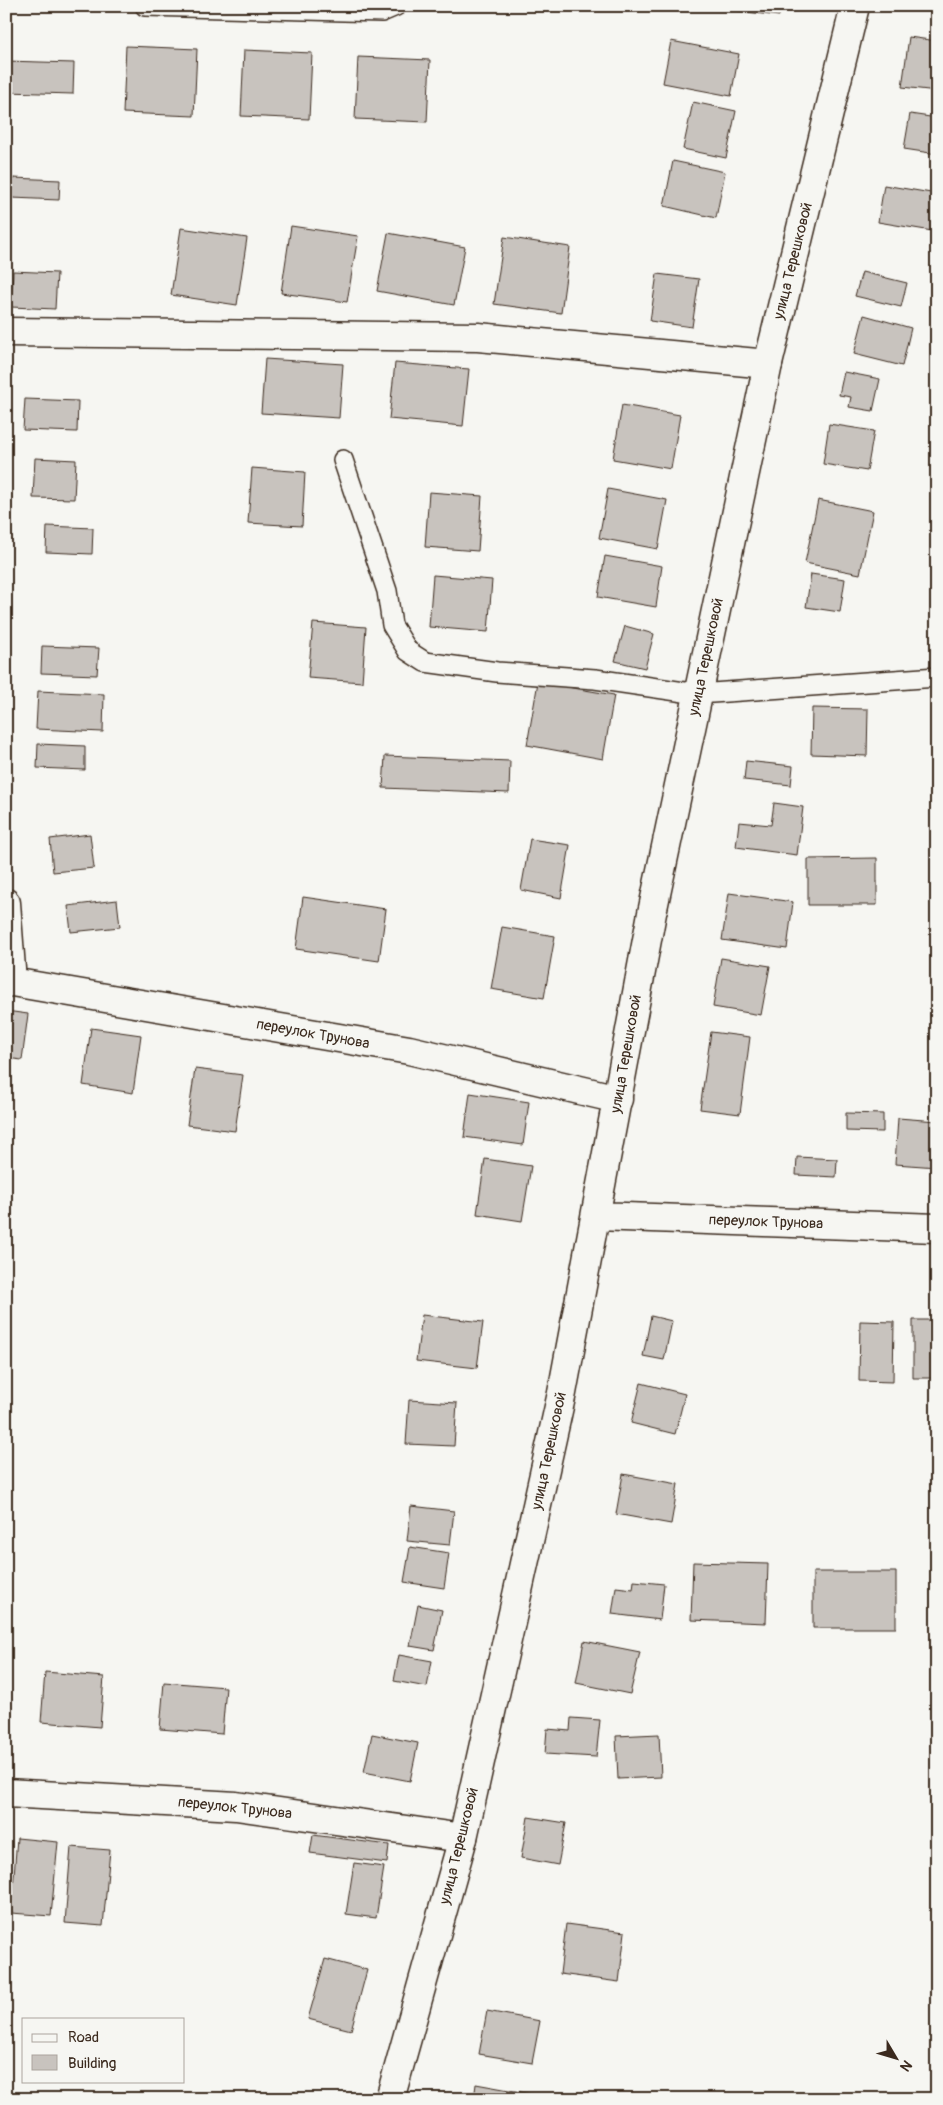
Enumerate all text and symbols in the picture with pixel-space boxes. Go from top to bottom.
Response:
street label: улица Терешковой [769,201,817,322]
street label: улица Терешковой [684,596,728,719]
street label: улица Терешковой [606,993,646,1116]
street label: переулок Трунова [255,1015,371,1053]
street label: переулок Трунова [708,1211,824,1233]
street label: улица Терешковой [527,1390,571,1513]
street label: улица Терешковой [435,1786,483,1907]
street label: переулок Трунова [177,1793,293,1823]
legend [22,2018,185,2082]
text: Road [68,2028,99,2047]
north arrow [870,2032,920,2082]
text: Building [68,2054,116,2073]
text: N [896,2057,915,2075]

